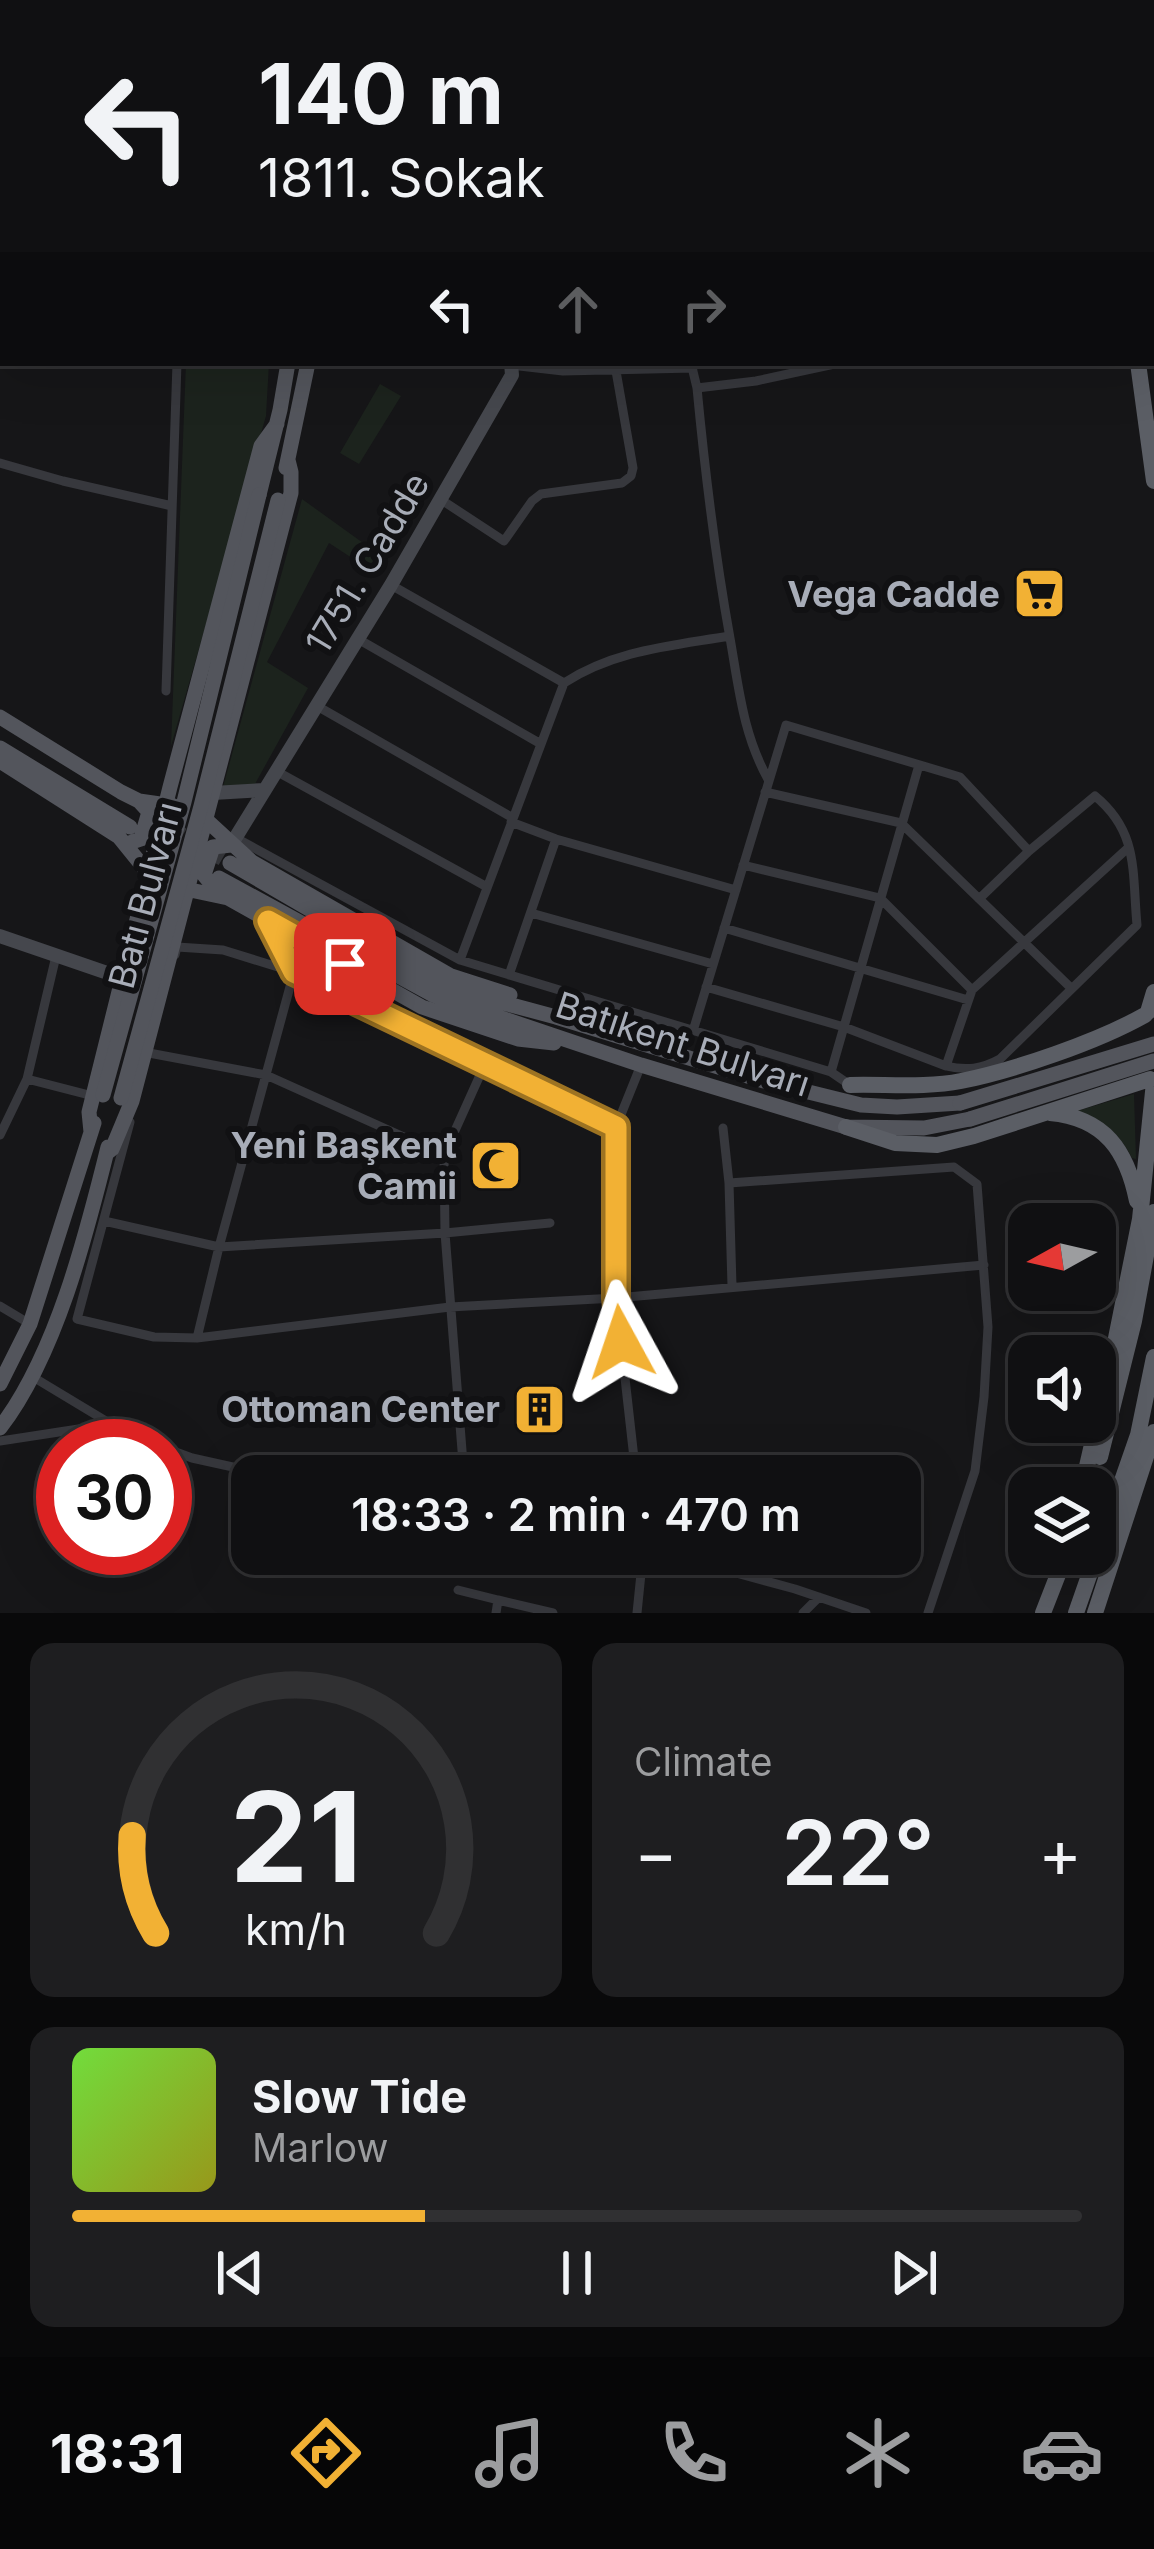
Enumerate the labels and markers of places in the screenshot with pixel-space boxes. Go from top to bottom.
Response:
supermarket icon: Vega Cadde [1011,566,1067,622]
place label: Vega Cadde [787,572,1000,616]
pin [294,913,396,1015]
place label: Yeni Başkent Camii [230,1123,457,1208]
mosque icon: Yeni Başkent Camii [468,1138,524,1194]
building icon: Ottoman Center [511,1381,567,1437]
place label: Ottoman Center [221,1387,500,1431]

